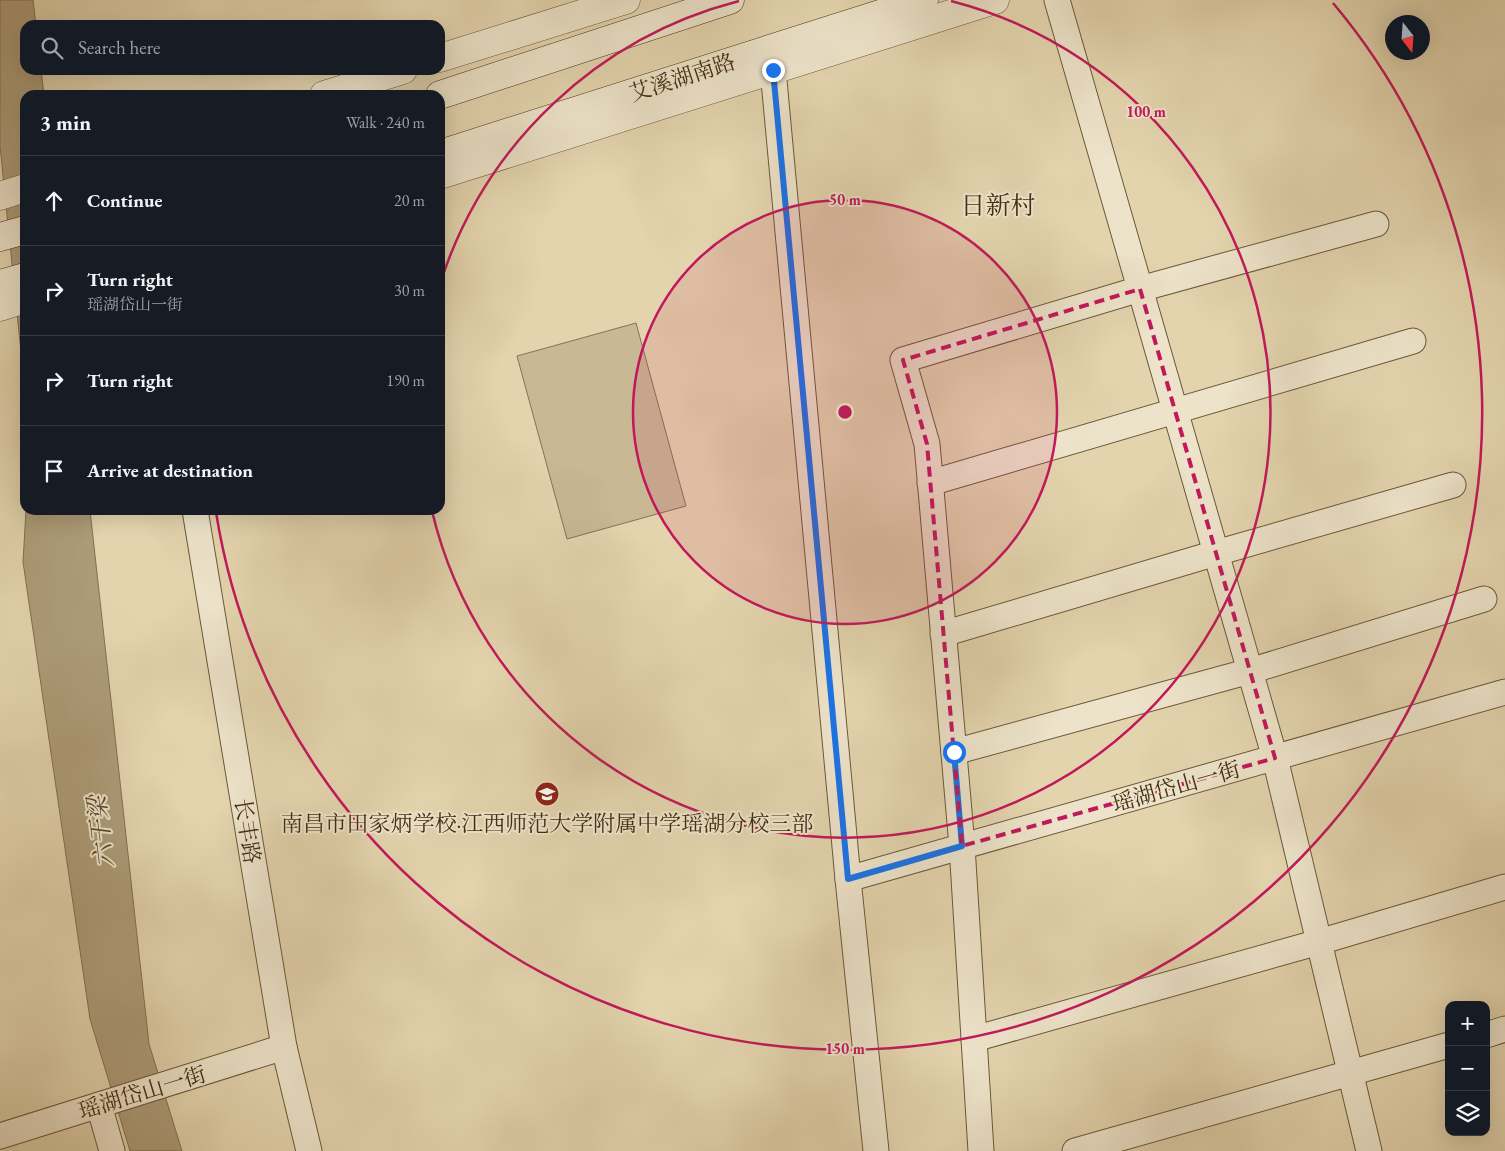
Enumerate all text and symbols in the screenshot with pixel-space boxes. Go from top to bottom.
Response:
north arrow [1385,15,1430,60]
search box [20,20,445,75]
icon: search [38,34,66,62]
text: Search here [78,35,160,60]
street label: 艾溪湖南路 [625,47,739,108]
route end [762,59,785,82]
text: 100 m [1126,102,1166,121]
text: 3 min [40,109,91,136]
text: Walk · 240 m [346,112,425,133]
icon: ahead [40,187,68,215]
text: Continue [87,188,162,213]
district label: 日新村 [960,189,1036,221]
text: 20 m [394,190,425,211]
text: 50 m [829,190,861,209]
text: Turn right [87,267,173,292]
icon: right [40,277,68,305]
text: 30 m [394,280,425,301]
text: 瑶湖岱山一街 [87,294,183,315]
icon: right [40,367,68,395]
text: Turn right [87,368,173,393]
text: 190 m [386,370,425,391]
centre of rings [836,403,854,421]
icon: arrive [40,457,68,485]
text: Arrive at destination [87,458,253,483]
route start [943,741,966,764]
street label: 瑶湖岱山一街 [1109,754,1244,819]
school or university icon: 南昌市田家炳学校·江西师范大学附属中学瑶湖分校三部 [534,781,560,807]
water label: 六干梁 [80,791,120,870]
street label: 长丰路 [228,796,267,866]
place label: 南昌市田家炳学校·江西师范大学附属中学瑶湖分校三部 [281,809,813,838]
map controls [1445,1001,1490,1136]
button: + [1445,1001,1490,1046]
text: 150 m [825,1039,865,1058]
button: − [1445,1046,1490,1091]
street label: 瑶湖岱山一街 [75,1059,210,1126]
button: layers [1445,1091,1490,1136]

